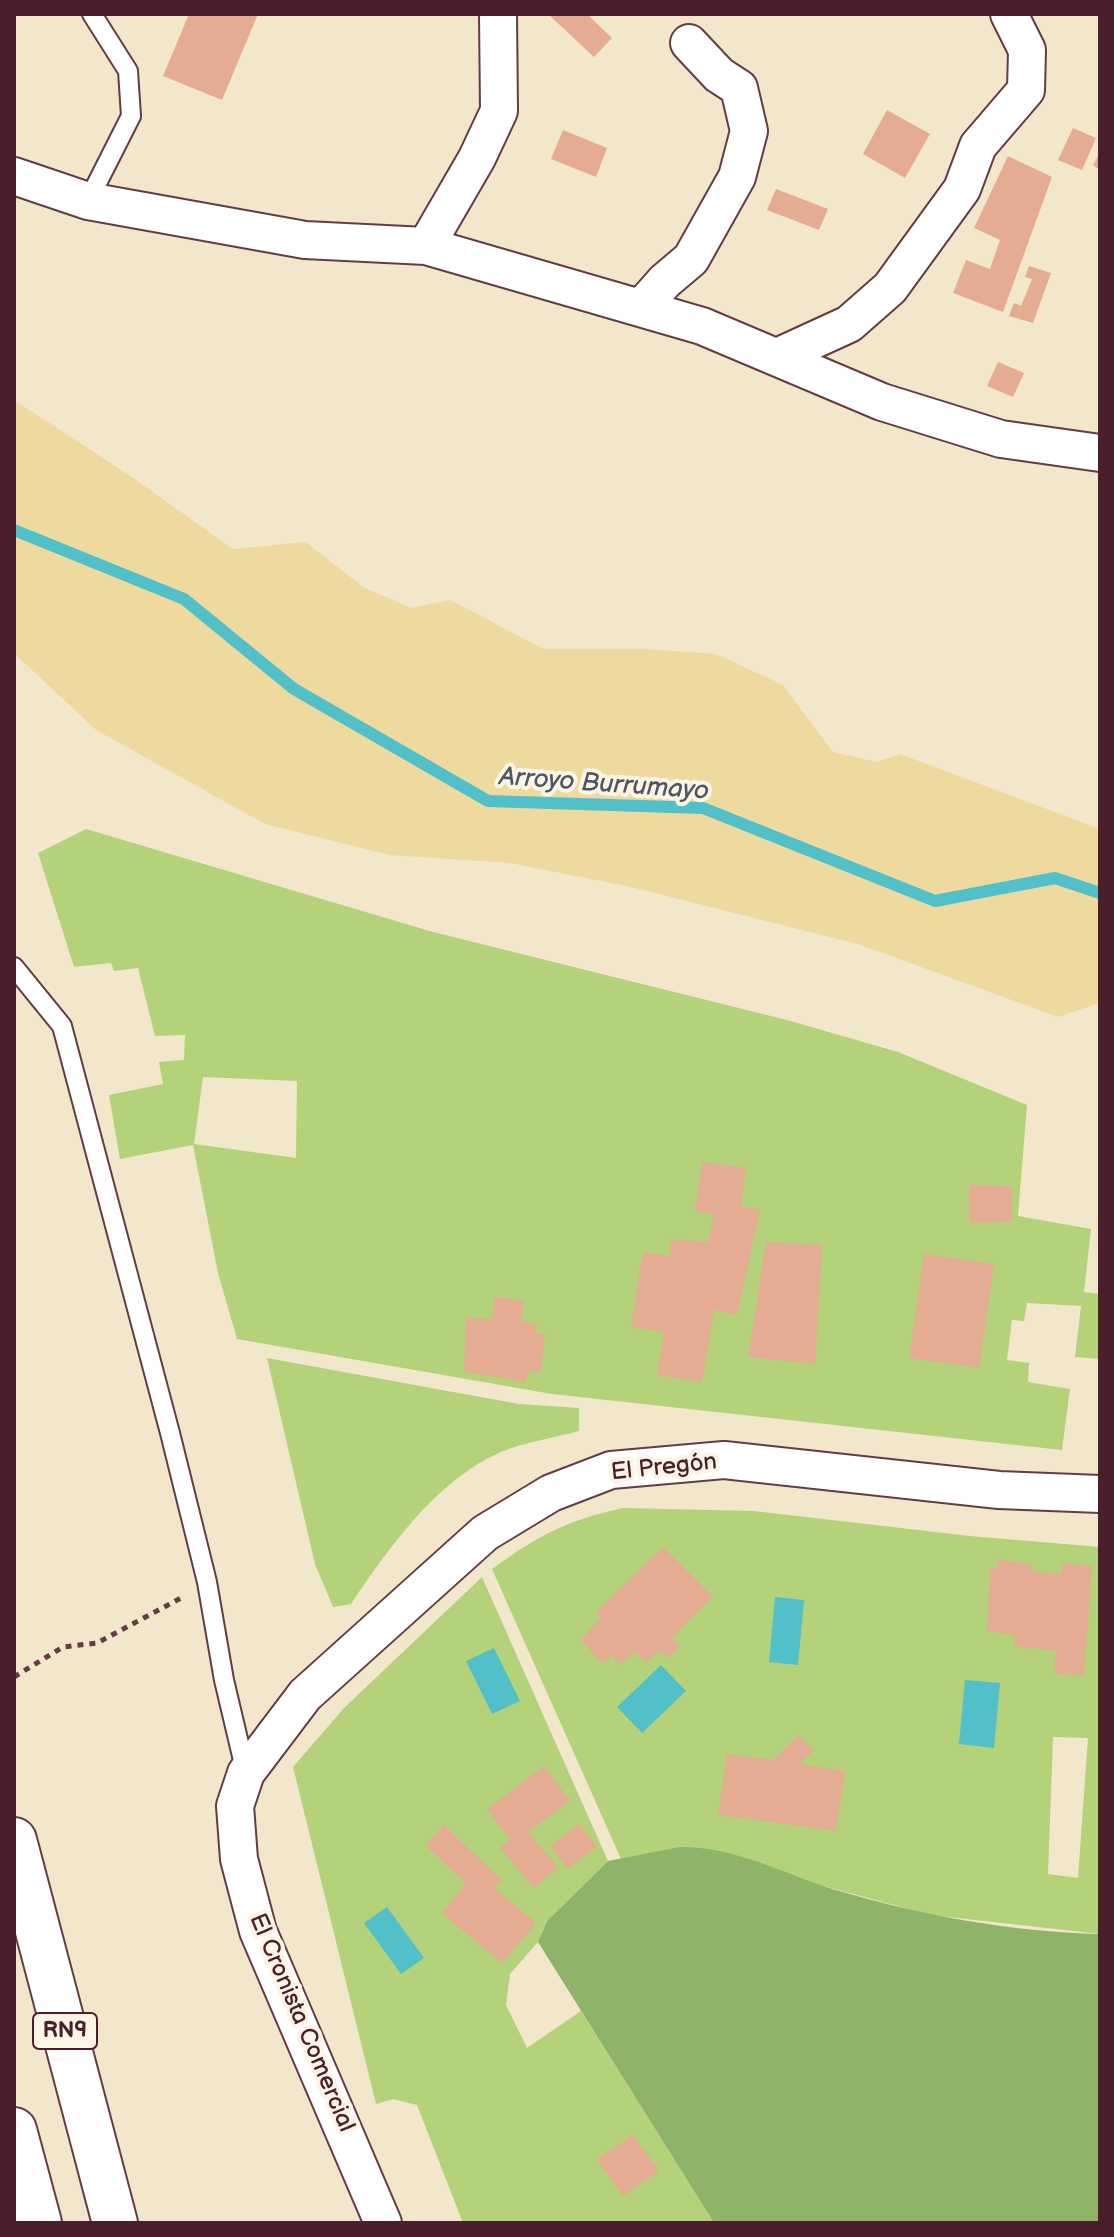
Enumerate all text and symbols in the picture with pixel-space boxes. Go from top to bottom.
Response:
water label: Arroyo Burrumayo [498,762,710,808]
street label: El Pregón [610,1448,718,1488]
street label: El Cronista Comercial [242,1909,360,2137]
road number: RN9 [33,2013,97,2049]

